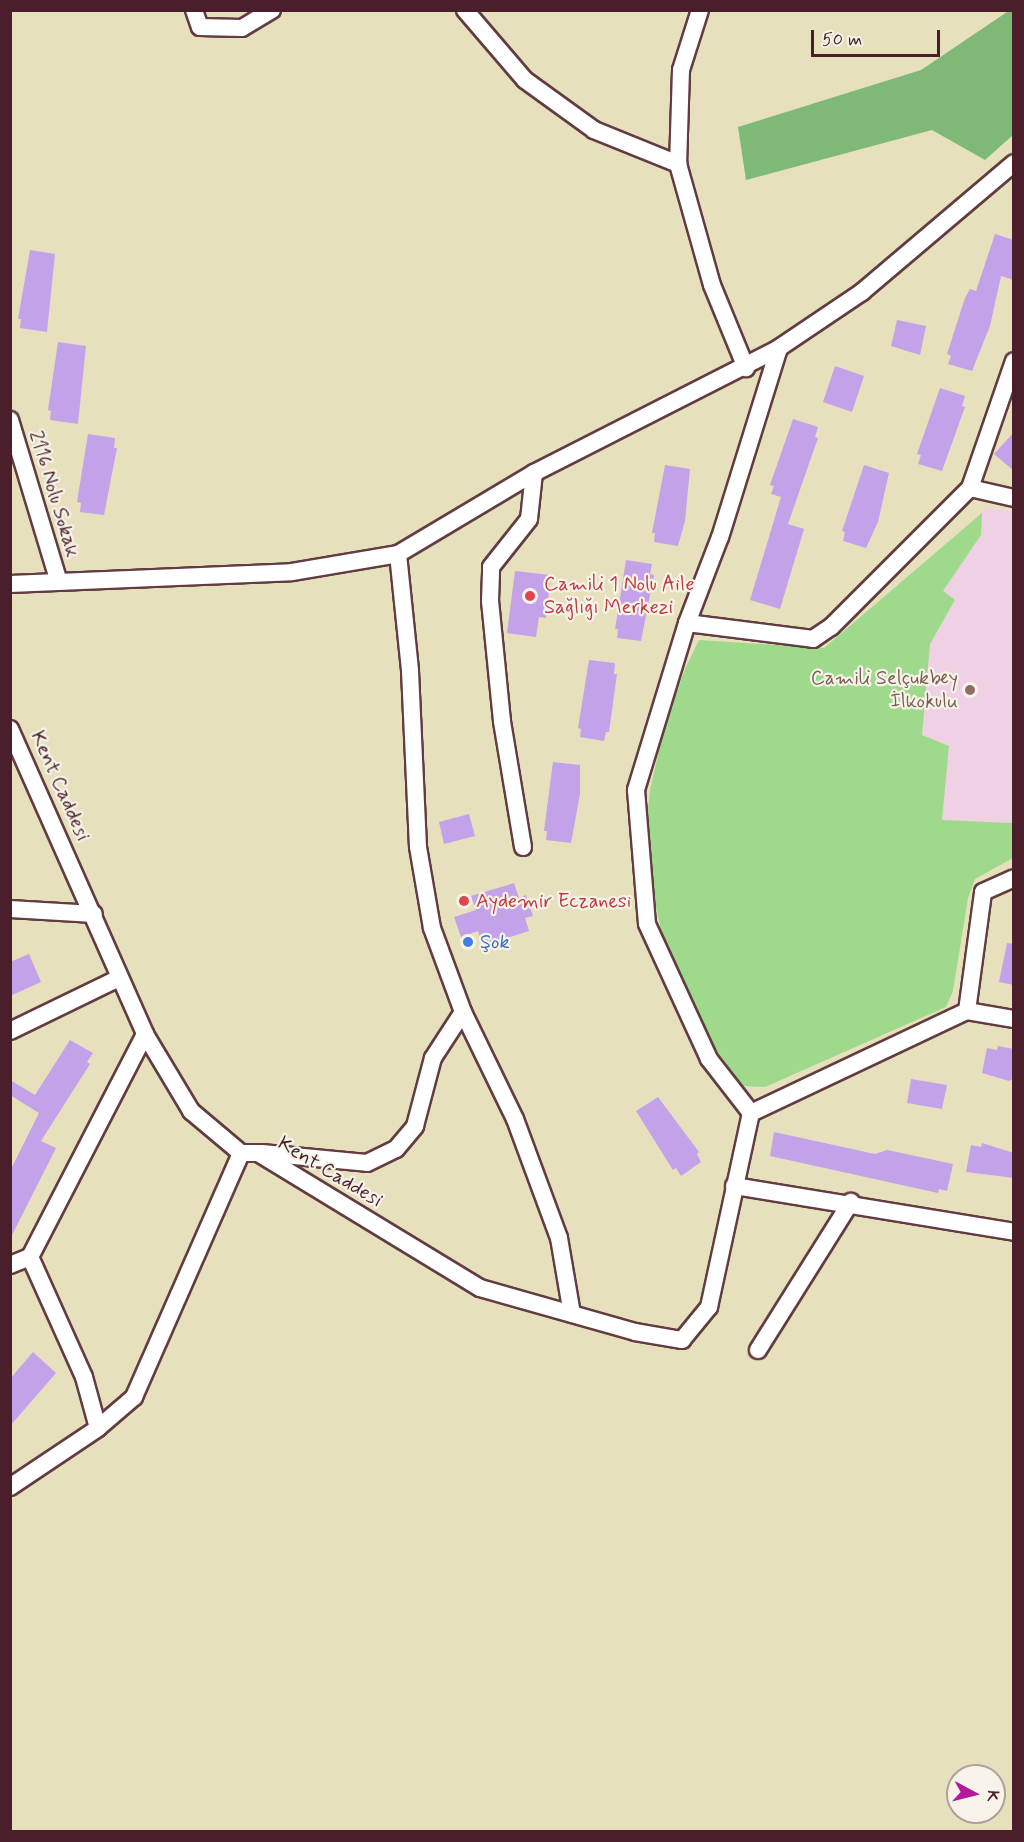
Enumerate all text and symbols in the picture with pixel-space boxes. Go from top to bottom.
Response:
scale bar [814,18,943,56]
text: 50 m [822,28,862,52]
street label: 2116 Nolu Sokak [23,428,85,560]
place label: Camili 1 Nolu Aile Sağlığı Merkezi [544,572,694,619]
marker: Camili 1 Nolu Aile Sağlığı Merkezi [521,587,539,605]
place label: Camili Selçukbey İlkokulu [811,666,958,713]
marker: Camili Selçukbey İlkokulu [963,683,977,697]
street label: Kent Caddesi [25,727,95,845]
place label: Aydemir Eczanesi [476,889,637,913]
marker: Aydemir Eczanesi [457,894,471,908]
place label: Şok [480,930,510,954]
marker: Şok [461,935,475,949]
street label: Kent Caddesi [273,1131,387,1213]
north arrow [946,1764,1006,1824]
text: K [981,1789,1003,1803]

